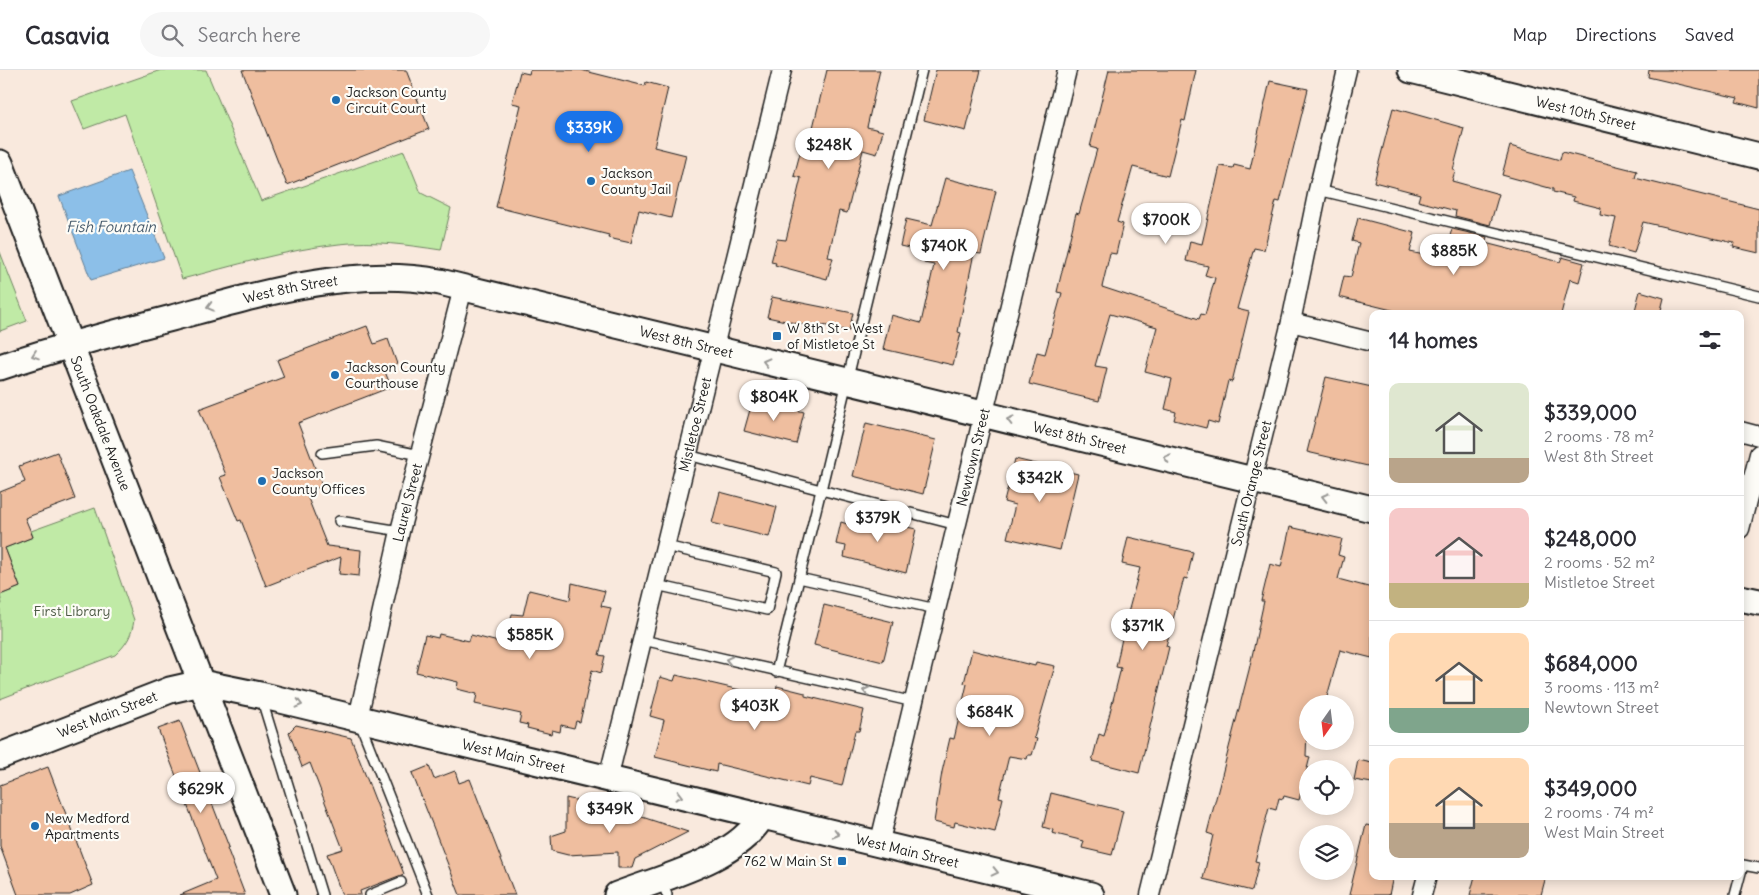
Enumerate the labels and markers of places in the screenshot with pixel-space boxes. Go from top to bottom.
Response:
place label: Jackson County Circuit Court [346,83,447,117]
marker: Jackson County Circuit Court [330,94,342,106]
pin: $339K [554,111,624,153]
pin: $248K [794,128,864,170]
place label: Jackson County Jail [601,164,671,198]
marker: Jackson County Jail [585,175,597,187]
pin: $700K [1131,202,1201,245]
pin: $740K [909,228,979,271]
pin: $885K [1419,234,1489,276]
place label: W 8th St - West of Mistletoe St [787,319,883,353]
marker: W 8th St - West of Mistletoe St [771,330,783,342]
place label: Jackson County Courthouse [345,358,446,392]
marker: Jackson County Courthouse [329,369,341,381]
pin: $804K [739,380,809,422]
pin: $342K [1005,460,1075,503]
place label: Jackson County Offices [272,464,365,498]
marker: Jackson County Offices [256,475,268,487]
pin: $379K [843,500,913,543]
pin: $371K [1108,608,1178,651]
pin: $585K [495,618,565,660]
pin: $403K [720,688,790,731]
pin: $684K [955,694,1025,737]
pin: $629K [166,772,236,814]
pin: $349K [575,792,645,834]
place label: New Medford Apartments [45,809,130,843]
marker: New Medford Apartments [29,820,41,832]
place label: 762 W Main St [744,852,832,870]
marker: 762 W Main St [836,855,848,867]

